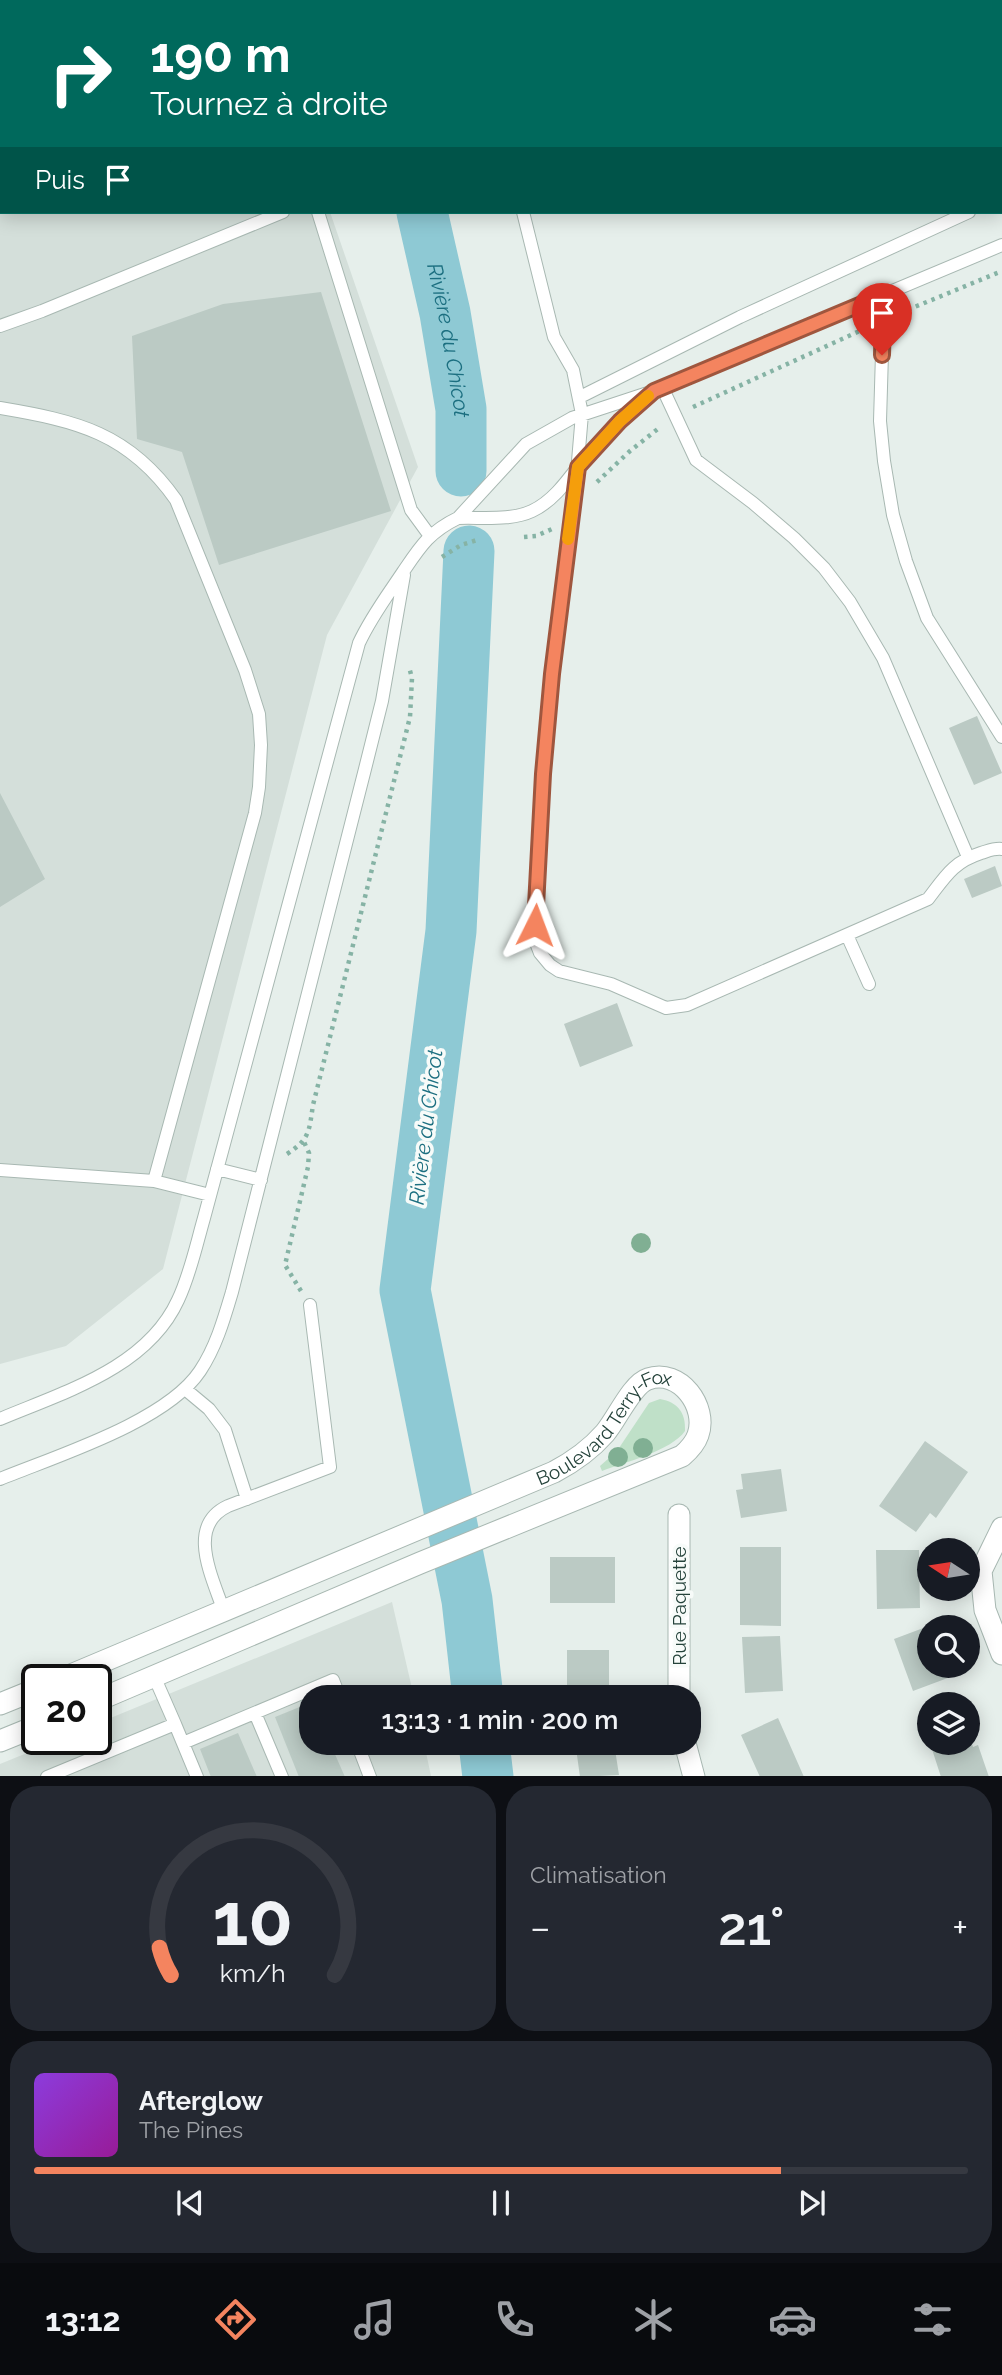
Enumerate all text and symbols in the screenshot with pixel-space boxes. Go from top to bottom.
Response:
text: 190 m [150,26,291,83]
icon: right [35,28,126,119]
text: Tournez à droite [150,85,388,122]
icon: arrive [99,161,137,199]
text: Puis [35,165,85,195]
water label: Rivière du Chicot [422,261,474,418]
pin [852,283,912,355]
icon: arrive [863,294,901,332]
position arrow [498,888,572,962]
water label: Rivière du Chicot [404,1048,447,1206]
street label: Boulevard Terry-Fox [533,1366,675,1489]
north arrow [917,1538,980,1601]
map controls [917,1538,980,1755]
street label: Rue Paquette [668,1546,690,1666]
button: search [917,1615,980,1678]
speed limit sign: 20 [21,1664,112,1755]
button: layers [917,1692,980,1755]
text: 13:13 · 1 min · 200 m [382,1705,618,1735]
text: Climatisation [530,1861,667,1888]
text: 10 [213,1877,293,1962]
text: 21° [718,1896,785,1957]
text: − [530,1905,550,1950]
text: + [952,1905,968,1950]
text: km/h [220,1957,286,1987]
text: Afterglow [139,2086,263,2116]
text: The Pines [139,2116,243,2143]
icon: previous [171,2184,209,2222]
icon: pause [482,2184,520,2222]
icon: next [793,2184,831,2222]
icon: directions [211,2295,260,2344]
icon: music [350,2295,399,2344]
icon: phone [490,2295,539,2344]
icon: climate [629,2295,678,2344]
icon: car [768,2295,817,2344]
icon: filters [908,2295,957,2344]
text: 13:12 [45,2301,121,2338]

